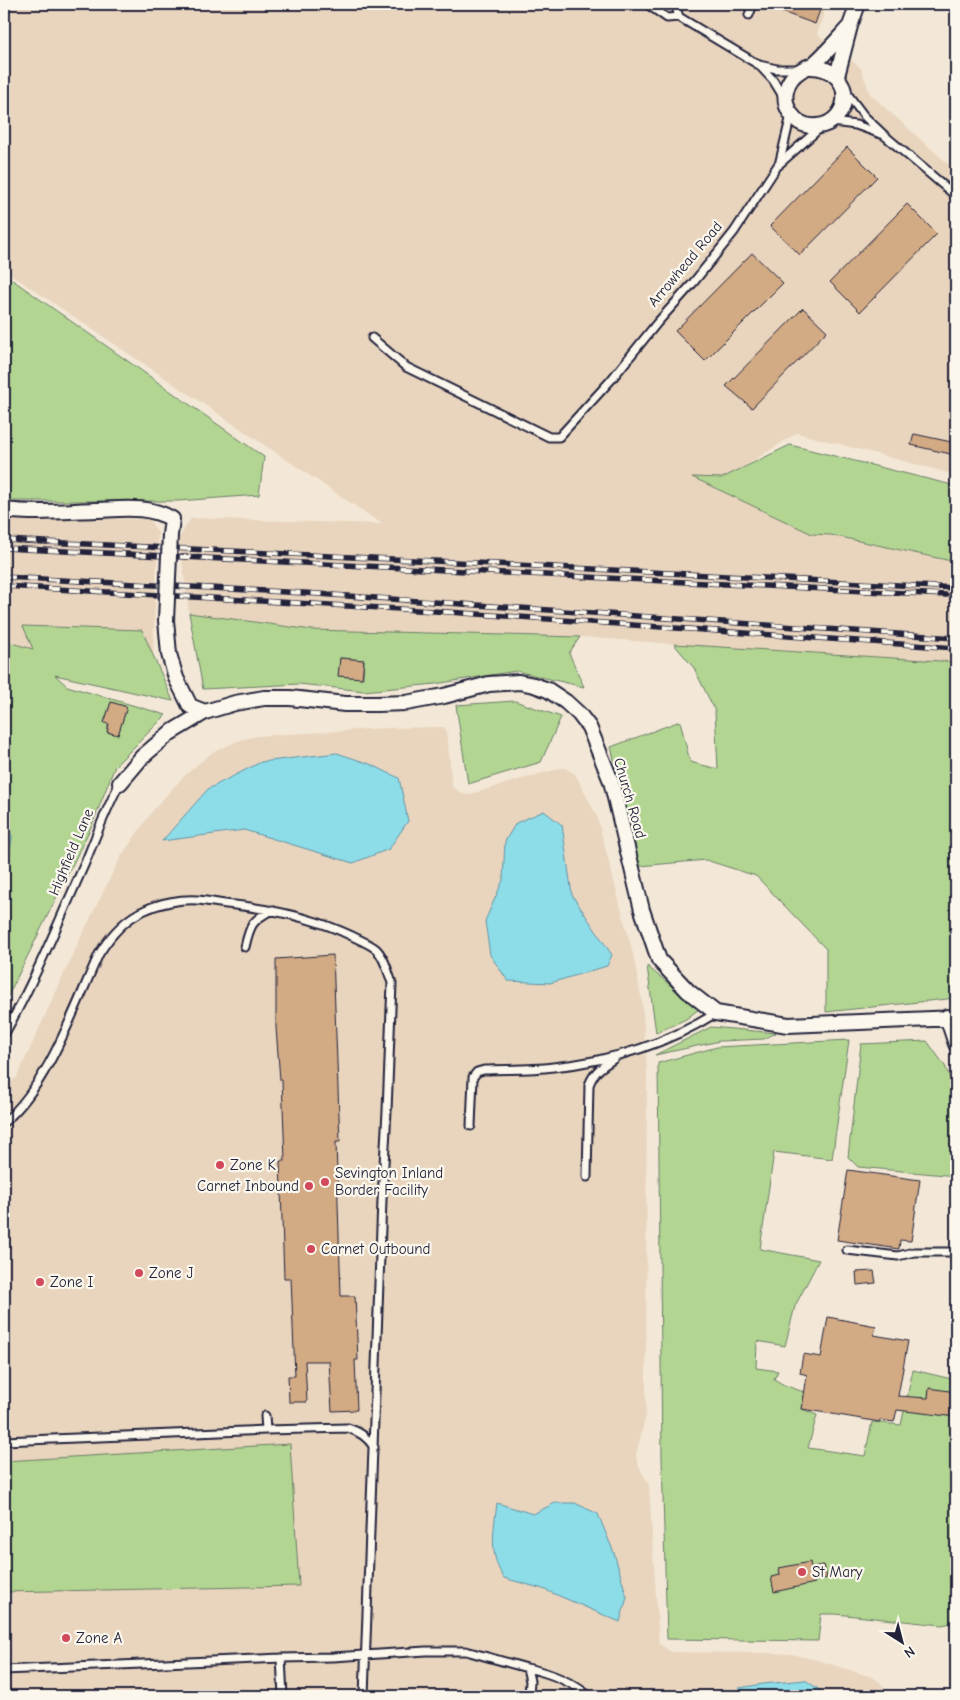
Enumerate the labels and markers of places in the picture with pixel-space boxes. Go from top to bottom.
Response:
place label: Zone K [230,1156,276,1174]
marker: Zone K [214,1159,226,1171]
place label: Sevington Inland Border Facility [335,1164,443,1199]
marker: Sevington Inland Border Facility [319,1176,331,1188]
place label: Carnet Inbound [197,1177,299,1195]
marker: Carnet Inbound [303,1180,315,1192]
place label: Carnet Outbound [321,1240,431,1258]
marker: Carnet Outbound [305,1243,317,1255]
place label: Zone J [149,1264,193,1282]
marker: Zone J [133,1267,145,1279]
place label: Zone I [50,1273,93,1291]
marker: Zone I [34,1276,46,1288]
place label: St Mary [812,1563,863,1581]
marker: St Mary [796,1566,808,1578]
place label: Zone A [76,1629,122,1647]
marker: Zone A [60,1632,72,1644]

